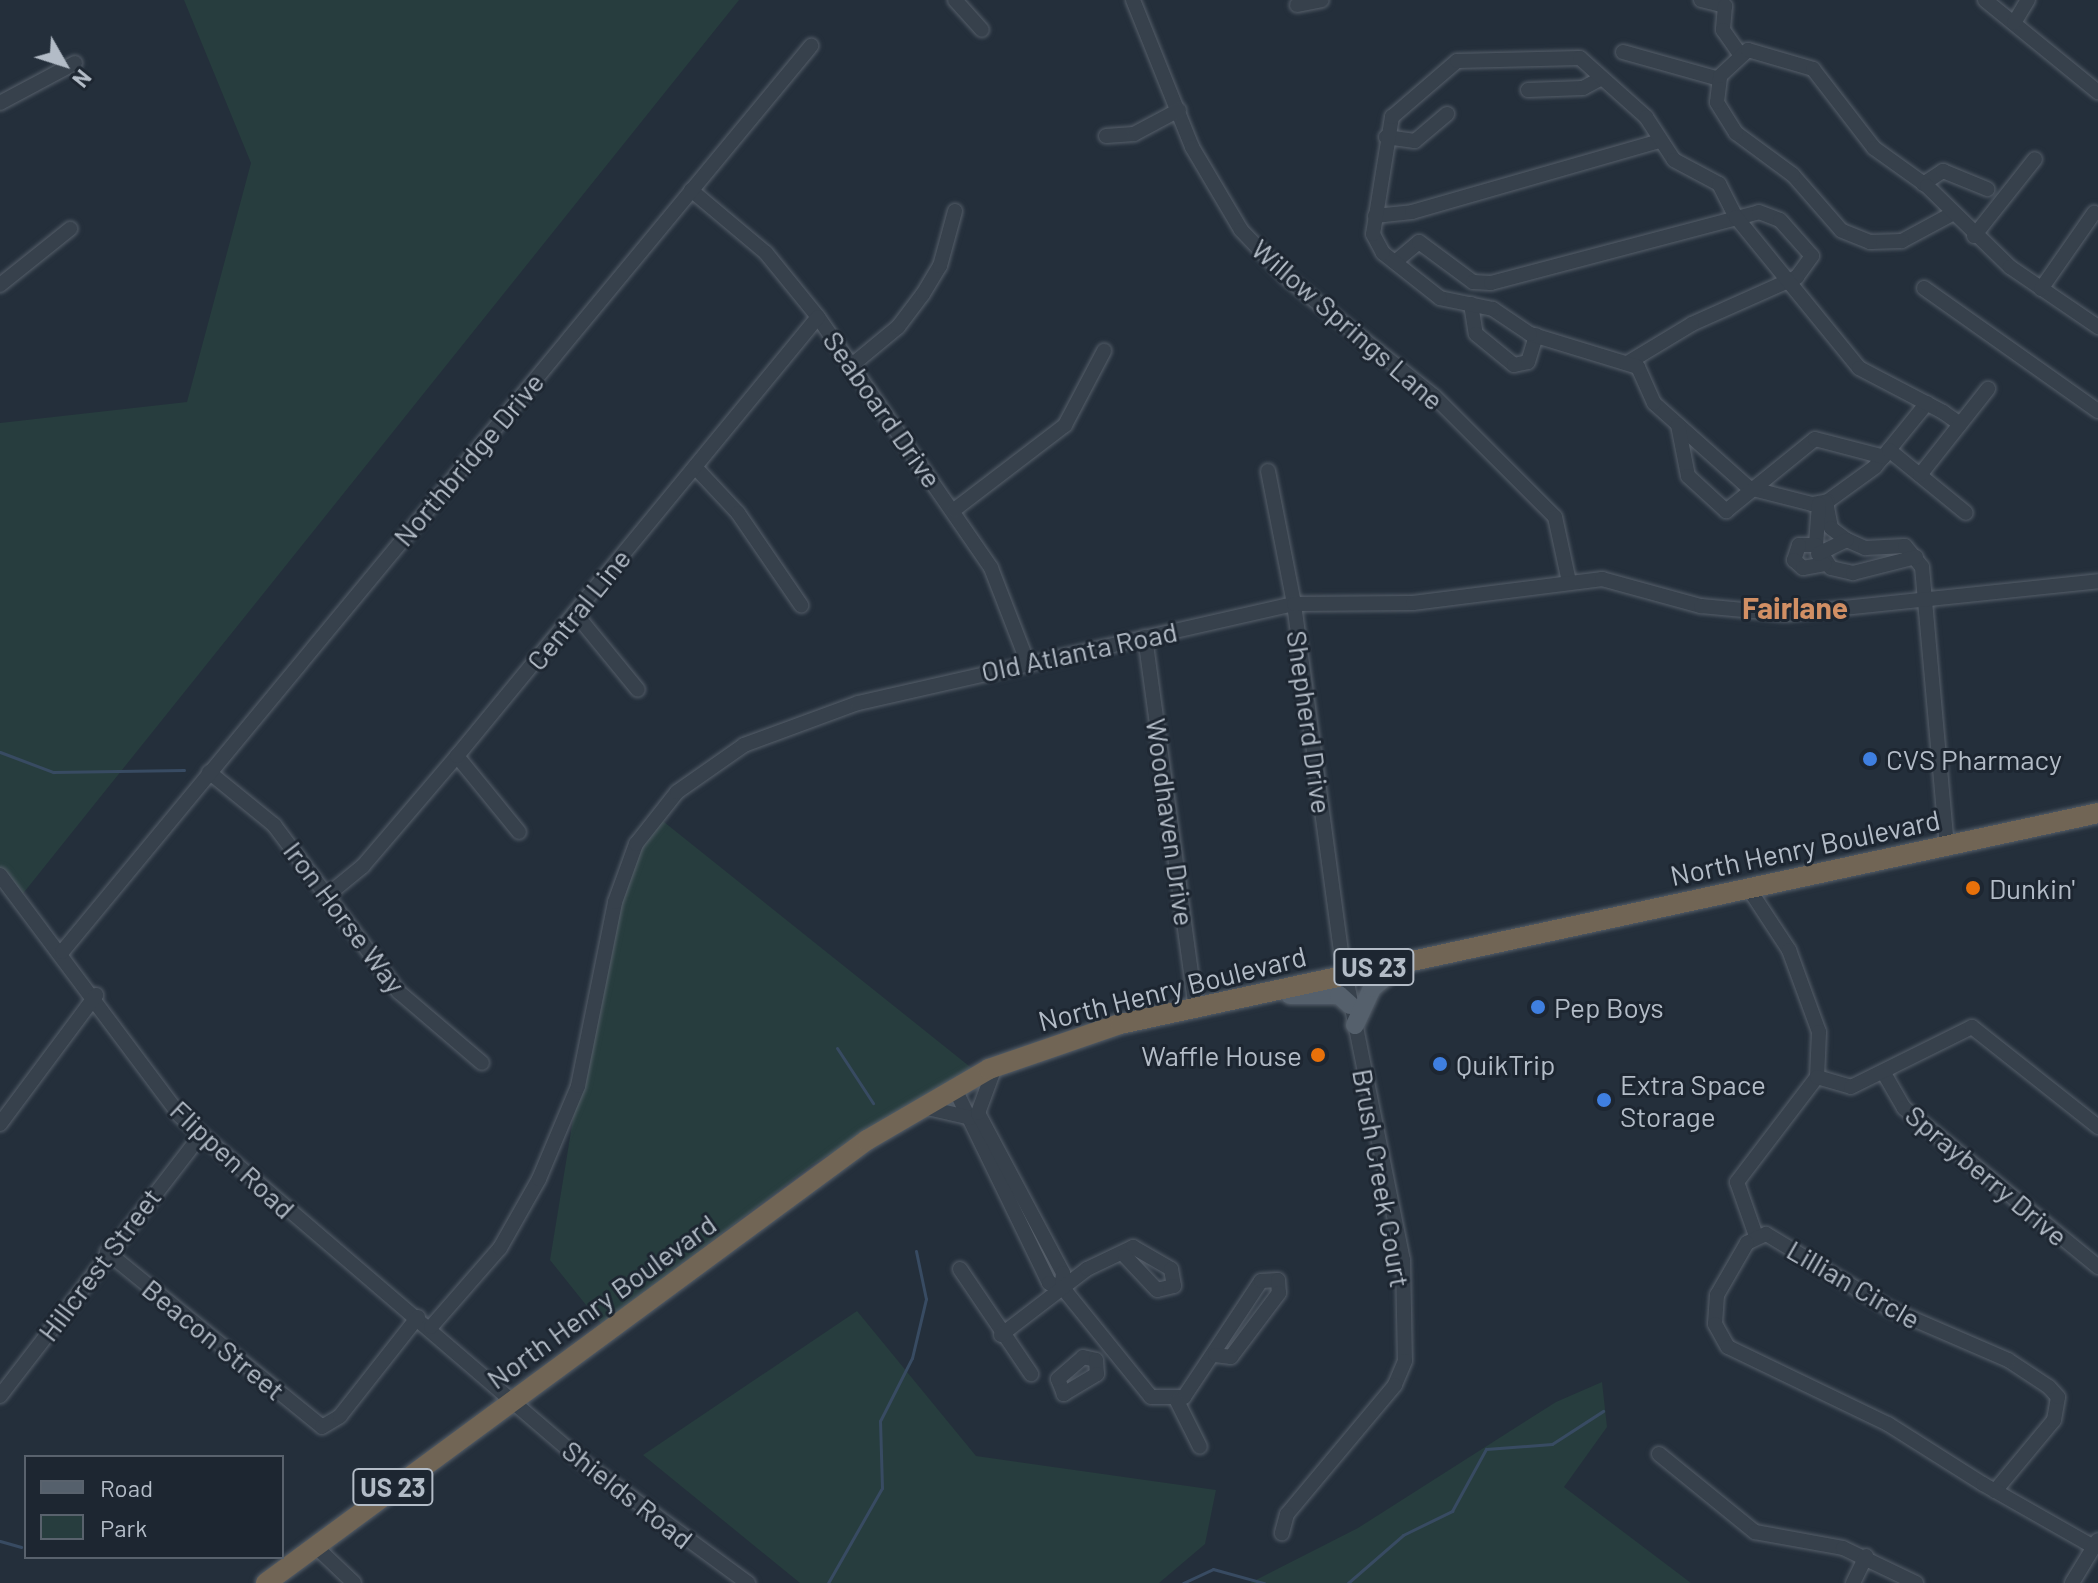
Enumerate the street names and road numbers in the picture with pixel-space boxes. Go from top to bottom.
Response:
street label: Willow Springs Lane [1245,232,1451,416]
street label: Seaboard Drive [817,324,949,494]
street label: Northbridge Drive [386,366,550,552]
street label: Central Line [519,541,637,677]
street label: Old Atlanta Road [978,614,1180,688]
street label: Shepherd Drive [1281,628,1339,816]
street label: Woodhaven Drive [1140,716,1202,928]
street label: North Henry Boulevard [1667,802,1943,892]
street label: Iron Horse Way [277,835,413,999]
street label: North Henry Boulevard [1035,938,1309,1038]
road number: US 23 [1332,945,1416,989]
street label: Brush Creek Court [1346,1066,1418,1290]
street label: Flippen Road [164,1093,302,1225]
street label: Sprayberry Drive [1899,1098,2075,1252]
street label: Hillcrest Street [30,1181,168,1347]
street label: North Henry Boulevard [480,1207,722,1395]
street label: Lillian Circle [1781,1232,1927,1336]
street label: Beacon Street [136,1271,292,1407]
street label: Shields Road [556,1433,700,1555]
road number: US 23 [351,1465,435,1509]

